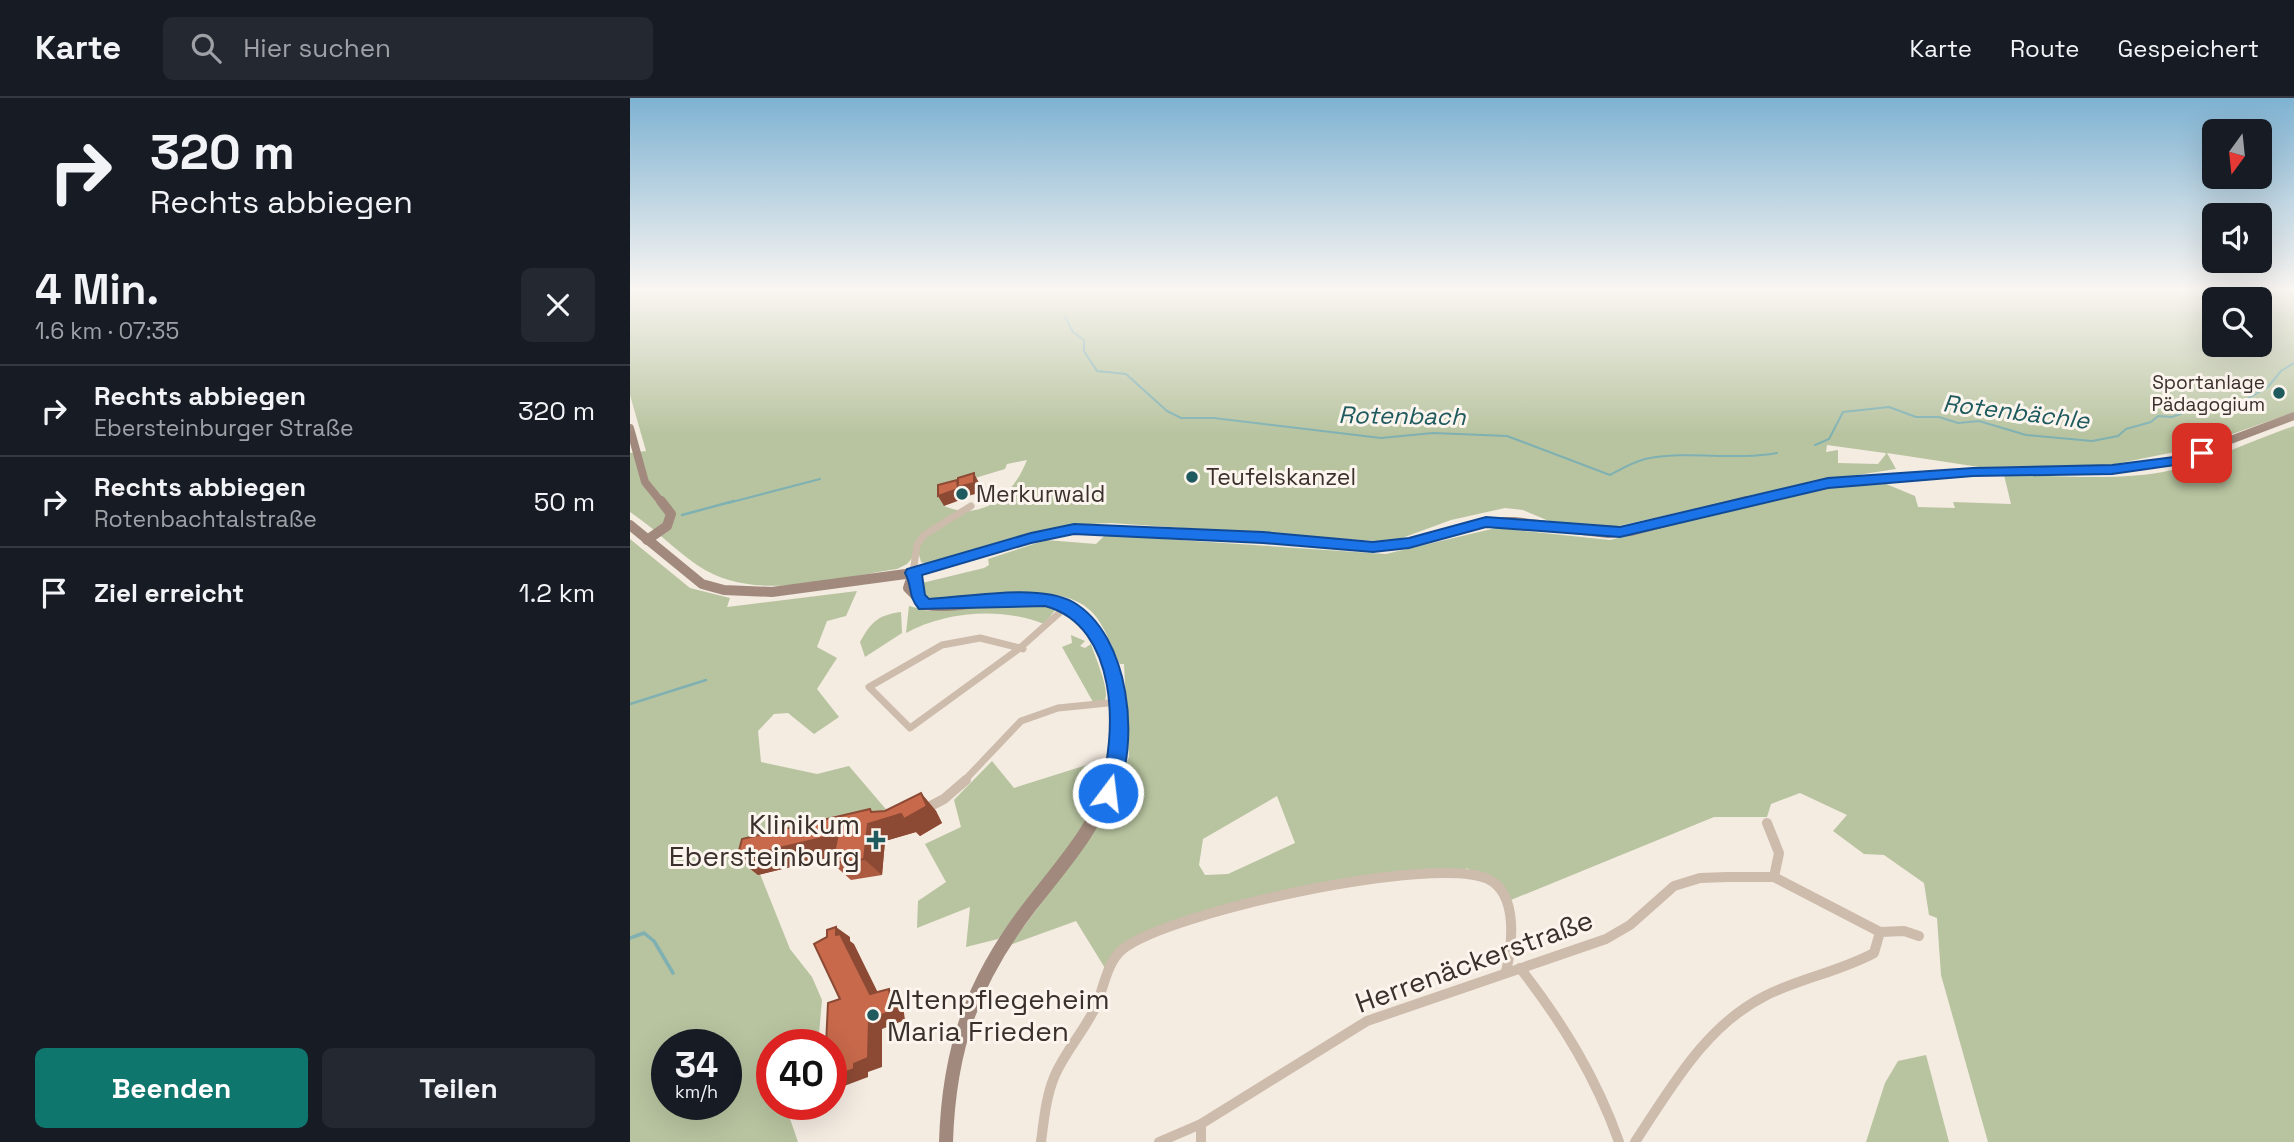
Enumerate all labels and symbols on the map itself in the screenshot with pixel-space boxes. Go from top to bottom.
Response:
north arrow [2202,119,2272,189]
place label: Sportanlage Pädagogium [2151,370,2265,417]
marker: Sportanlage Pädagogium [2271,385,2287,401]
water label: Rotenbächle [1941,387,2092,436]
water label: Rotenbach [1338,399,1467,432]
pin [2172,423,2232,483]
place label: Teufelskanzel [1206,462,1356,492]
marker: Teufelskanzel [1184,469,1200,485]
place label: Merkurwald [976,479,1105,509]
marker: Merkurwald [954,486,970,502]
position arrow [1071,756,1145,830]
place label: Klinikum Ebersteinburg [669,806,860,874]
marker: Klinikum Ebersteinburg [866,830,886,850]
street label: Herrenäckerstraße [1350,901,1598,1021]
place label: Altenpflegeheim Maria Frieden [887,981,1109,1049]
marker: Altenpflegeheim Maria Frieden [865,1007,881,1023]
speed limit sign: 40 [756,1029,847,1120]

